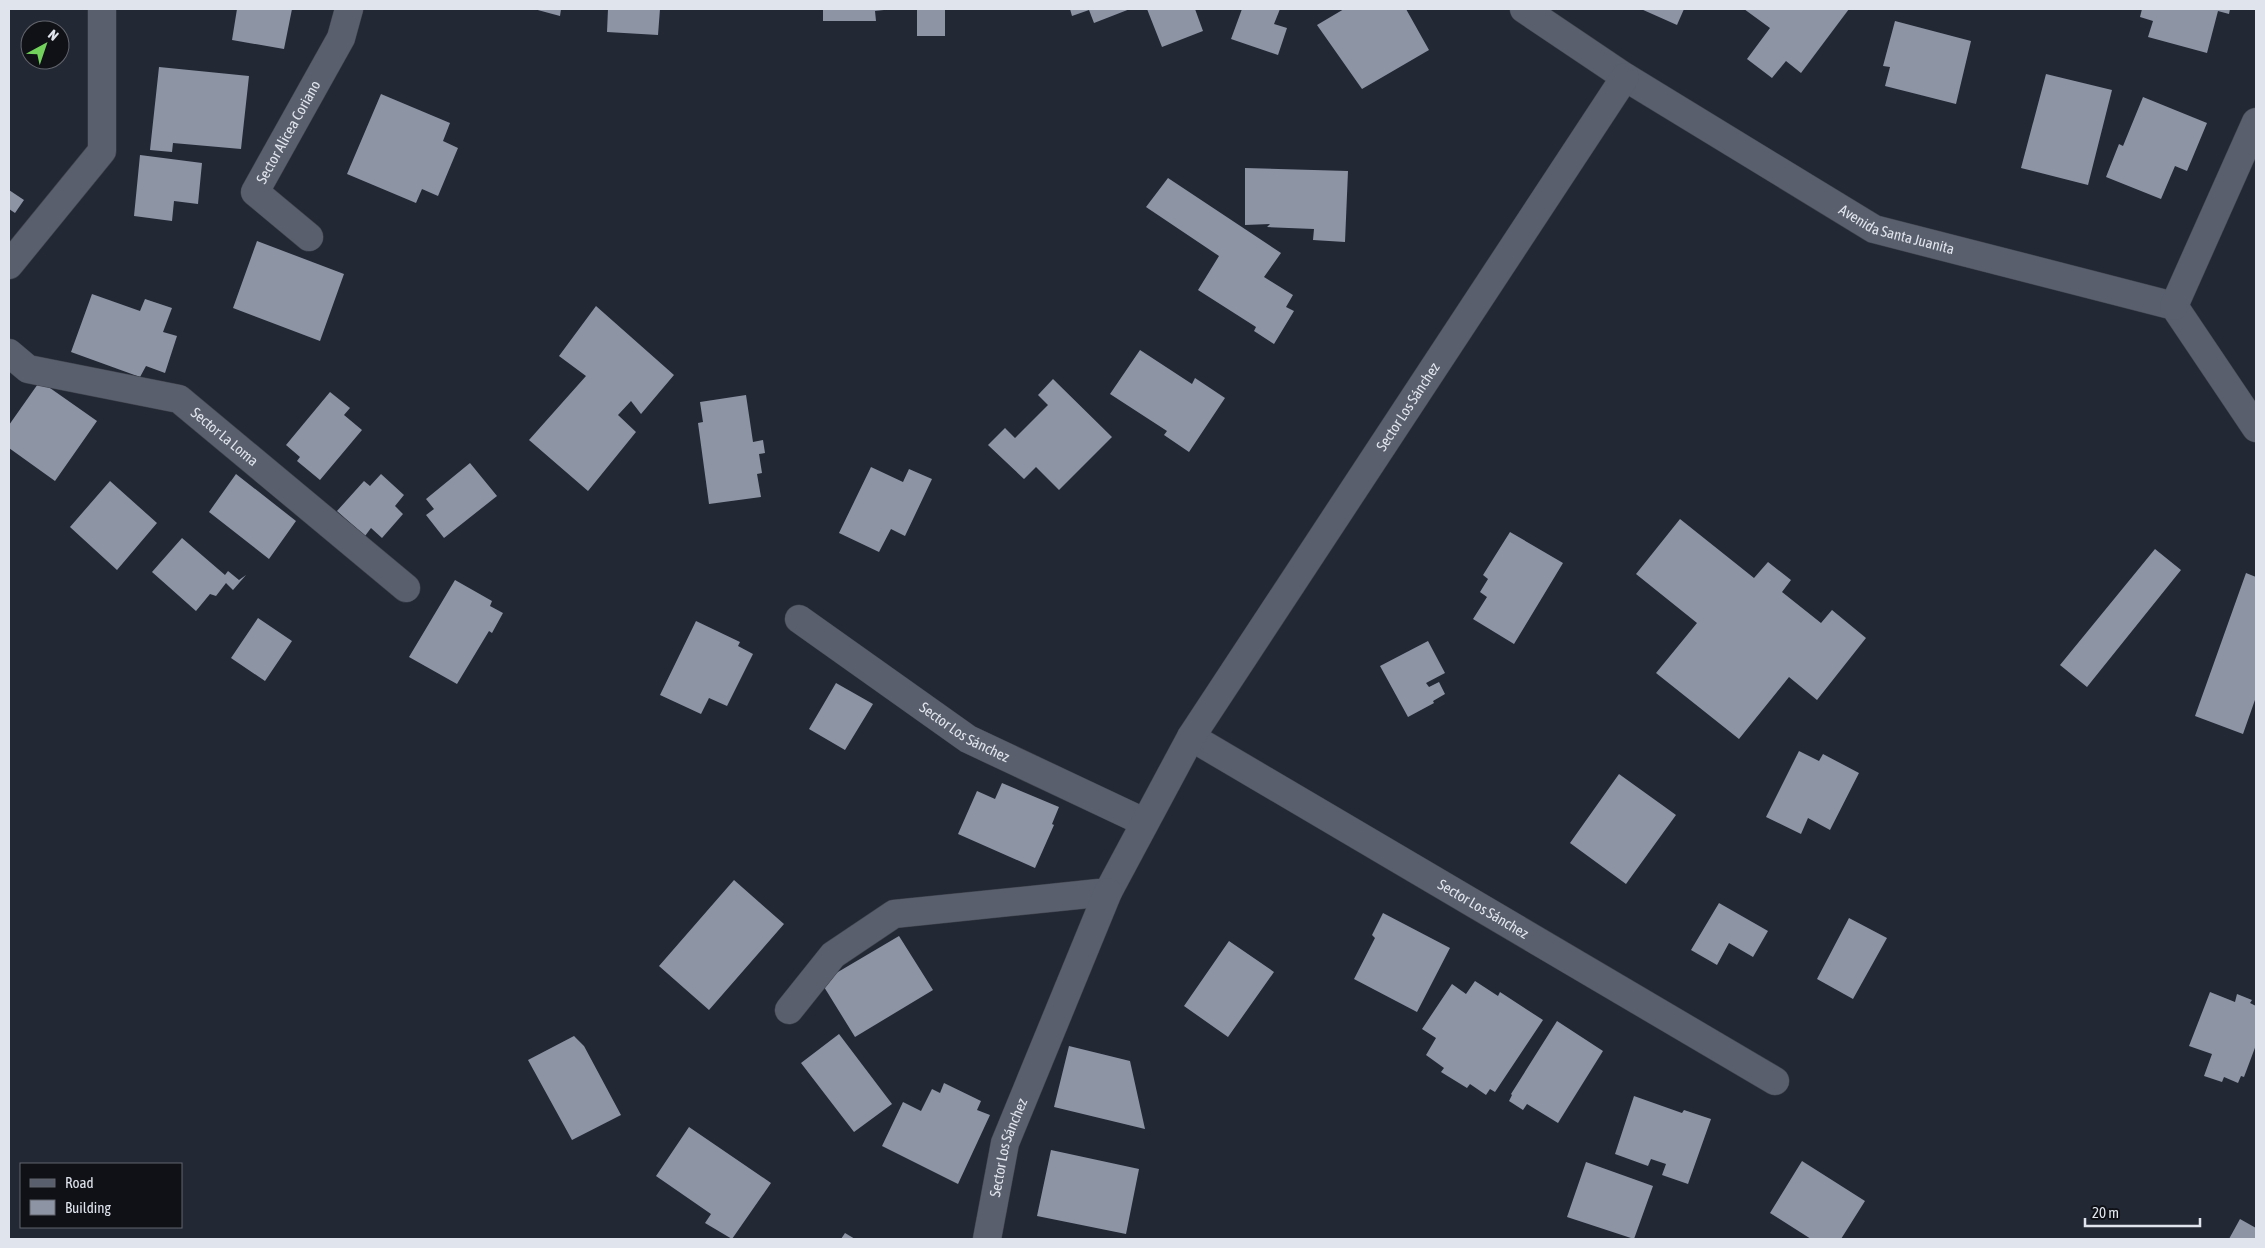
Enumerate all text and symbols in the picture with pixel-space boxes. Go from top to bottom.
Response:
north arrow [20,20,70,70]
text: N [45,26,62,44]
street label: Sector Alicea Coriano [252,77,324,186]
street label: Avenida Santa Juanita [1836,201,1956,257]
street label: Sector Los Sánchez [1372,359,1443,454]
street label: Sector La Loma [188,404,262,469]
street label: Sector Los Sánchez [917,698,1013,766]
street label: Sector Los Sánchez [1435,875,1532,942]
street label: Sector Los Sánchez [986,1095,1031,1198]
legend [20,1163,182,1228]
text: Road [65,1174,94,1191]
scale bar [2085,1196,2200,1228]
text: Building [65,1199,111,1216]
text: 20 m [2092,1204,2119,1221]

